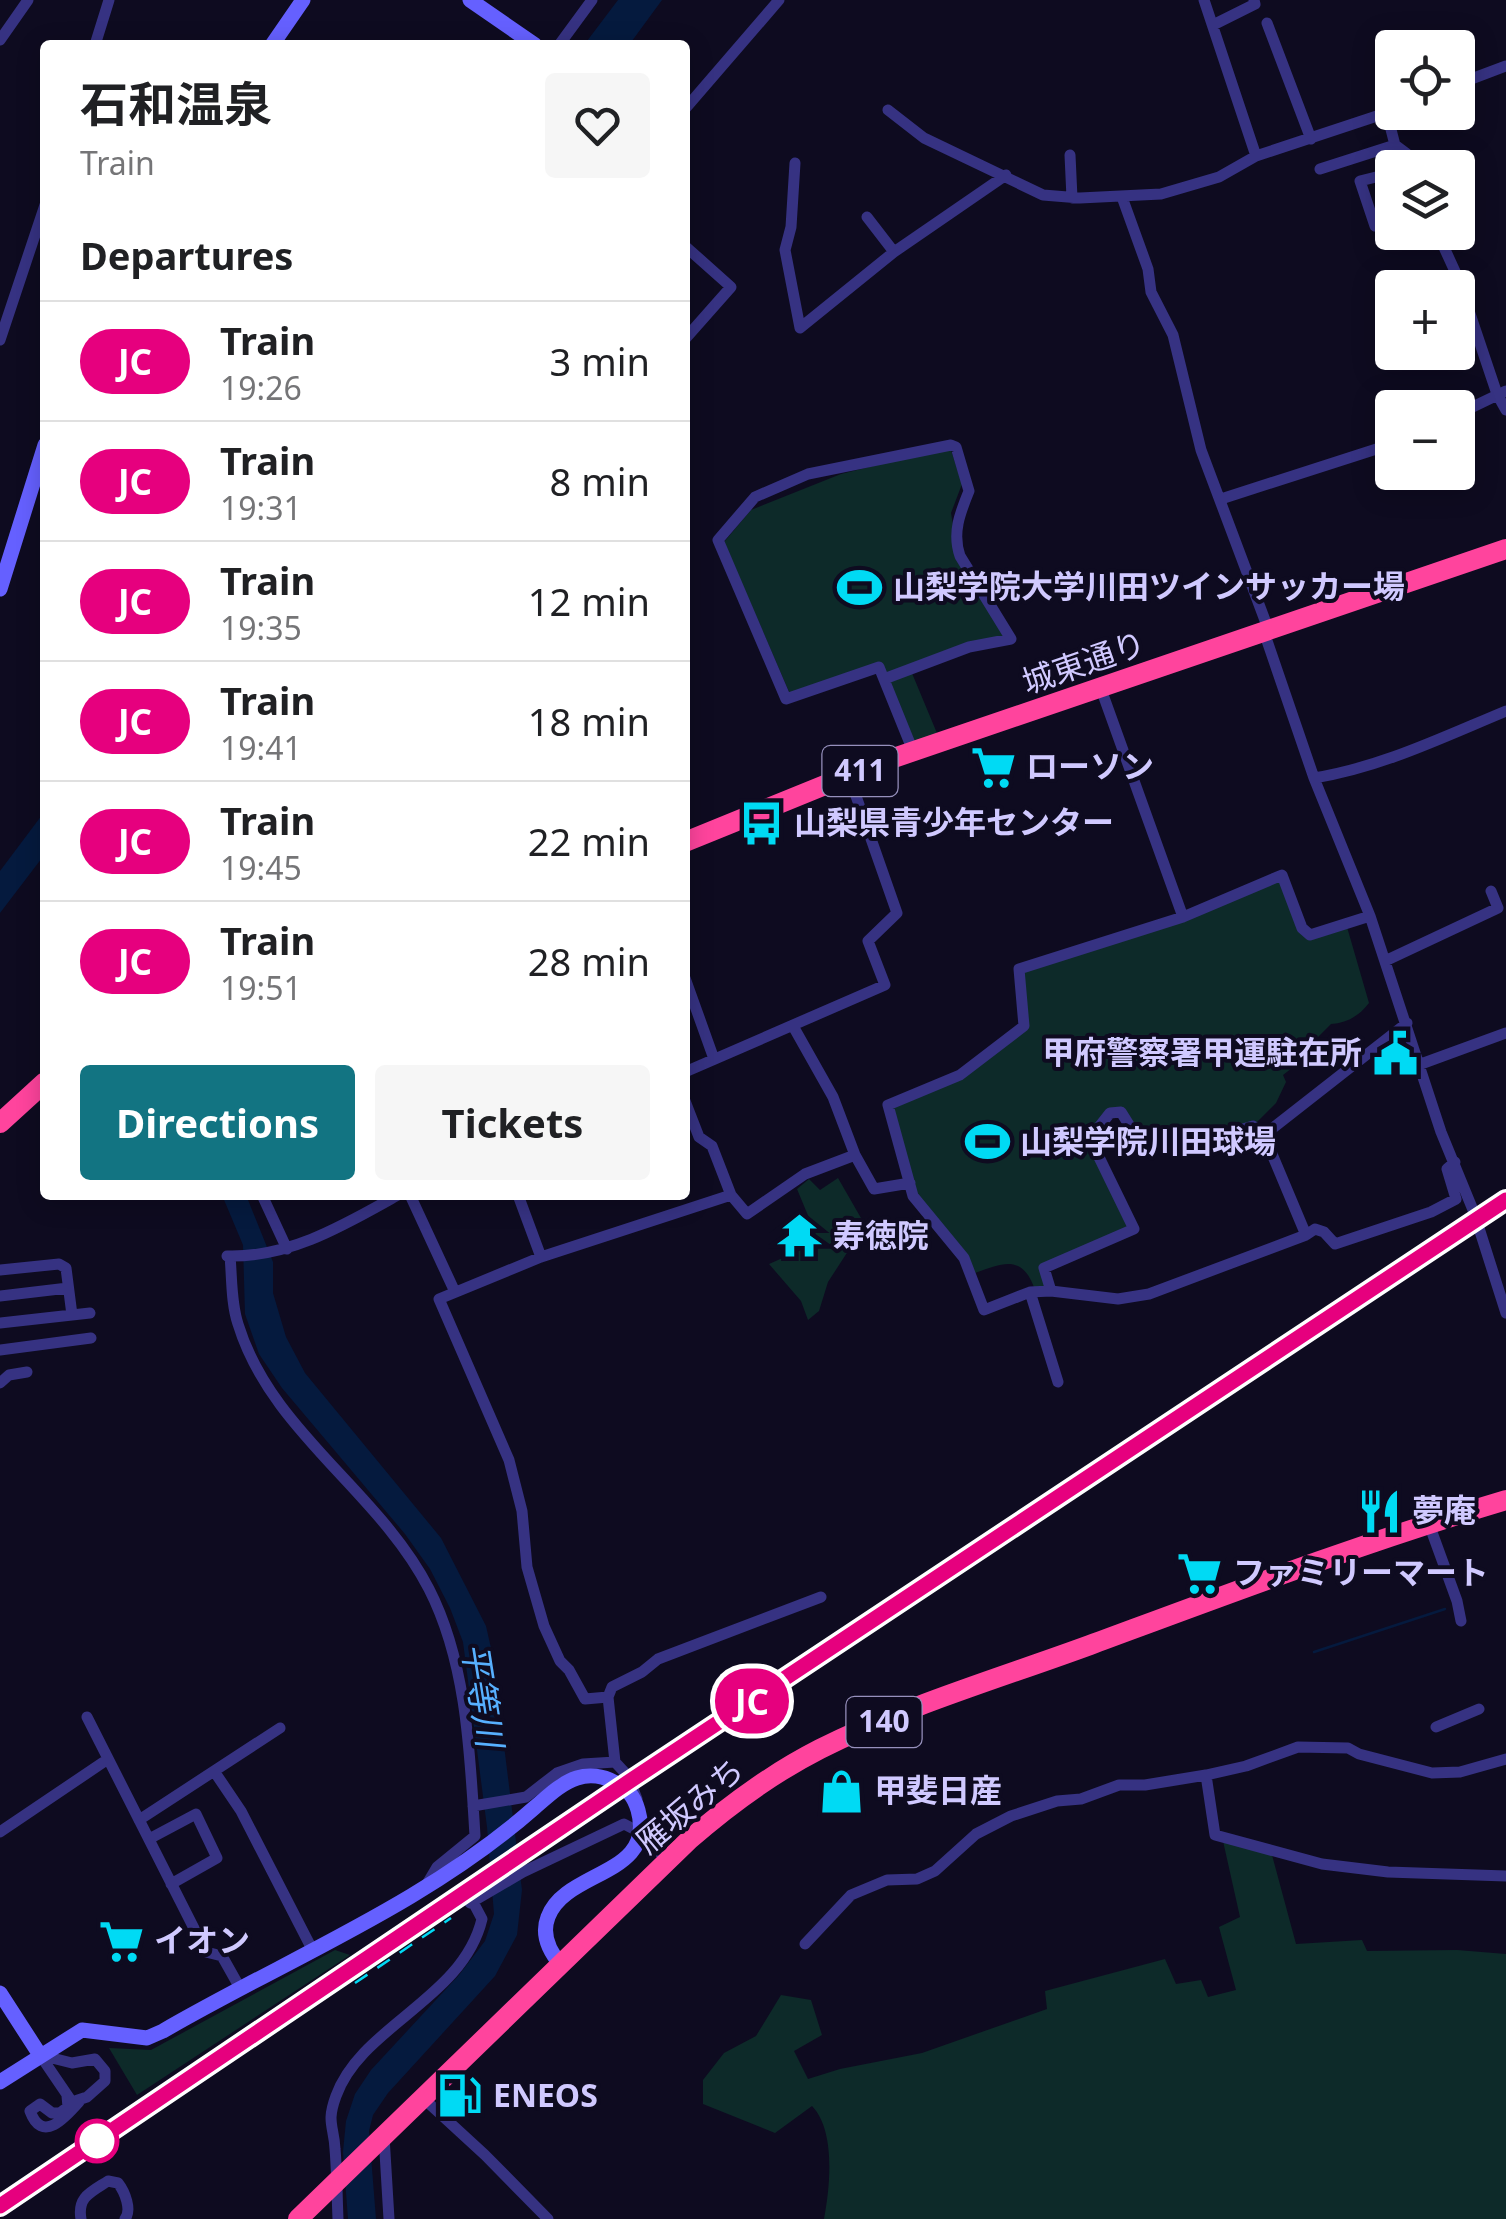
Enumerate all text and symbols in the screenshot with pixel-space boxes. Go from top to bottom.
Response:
map controls [1375,30,1475,490]
button: locate [1375,30,1475,130]
text: 石和温泉 [80,71,272,136]
button: heart [545,73,650,178]
text: Train [80,141,155,184]
button: layers [1375,150,1475,250]
text: Departures [80,229,293,281]
button: + [1375,270,1475,370]
text: Train [220,314,315,366]
text: 3 min [550,335,650,387]
text: JC [118,338,152,385]
text: 19:26 [220,366,302,409]
button: − [1375,390,1475,490]
text: Train [220,434,315,486]
text: 8 min [550,455,650,507]
text: JC [118,458,152,505]
text: 19:31 [220,486,302,529]
text: Train [220,554,315,606]
sports icon: 山梨学院大学川田ツインサッカー場 [836,563,884,611]
place label: 山梨学院大学川田ツインサッカー場 [893,564,1405,607]
text: 12 min [528,575,650,627]
text: JC [118,578,152,625]
text: 19:35 [220,606,302,649]
street label: 城東通り [1016,620,1151,703]
text: Train [220,674,315,726]
text: 18 min [528,695,650,747]
text: JC [118,698,152,745]
text: 19:41 [220,726,302,769]
supermarket icon: ローソン [969,743,1017,791]
place label: ローソン [1026,744,1154,787]
road number: 411 [822,746,898,796]
text: Train [220,794,315,846]
bus stop icon: 山梨県青少年センター [737,799,785,847]
place label: 山梨県青少年センター [794,800,1114,843]
text: 22 min [528,815,650,867]
text: JC [118,818,152,865]
text: 19:45 [220,846,302,889]
text: Train [220,914,315,966]
text: 28 min [528,935,650,987]
text: JC [118,938,152,985]
text: 19:51 [220,966,302,1009]
public building icon: 甲府警察署甲運駐在所 [1371,1029,1419,1077]
place label: 甲府警察署甲運駐在所 [1042,1030,1362,1073]
button: Directions [80,1065,355,1180]
button: Tickets [375,1065,650,1180]
sports icon: 山梨学院川田球場 [963,1118,1011,1166]
place label: 山梨学院川田球場 [1020,1119,1276,1162]
temple icon: 寿徳院 [776,1212,824,1260]
place label: 寿徳院 [833,1213,929,1256]
restaurant icon: 夢庵 [1355,1487,1403,1535]
place label: 夢庵 [1412,1488,1476,1531]
supermarket icon: ファミリーマート [1176,1549,1224,1597]
place label: ファミリーマート [1233,1550,1489,1593]
water label: 平等川 [452,1639,516,1754]
line badge: JC [707,1668,797,1734]
text: JC [735,1678,769,1725]
road number: 140 [846,1697,922,1747]
street label: 雁坂みち [626,1747,752,1862]
shop icon: 甲斐日産 [817,1767,865,1815]
place label: 甲斐日産 [874,1768,1002,1811]
supermarket icon: イオン [97,1917,145,1965]
place label: イオン [154,1918,250,1961]
fuel station icon: ENEOS [436,2072,484,2120]
place label: ENEOS [493,2073,598,2116]
unlabelled marker [76,2120,118,2162]

